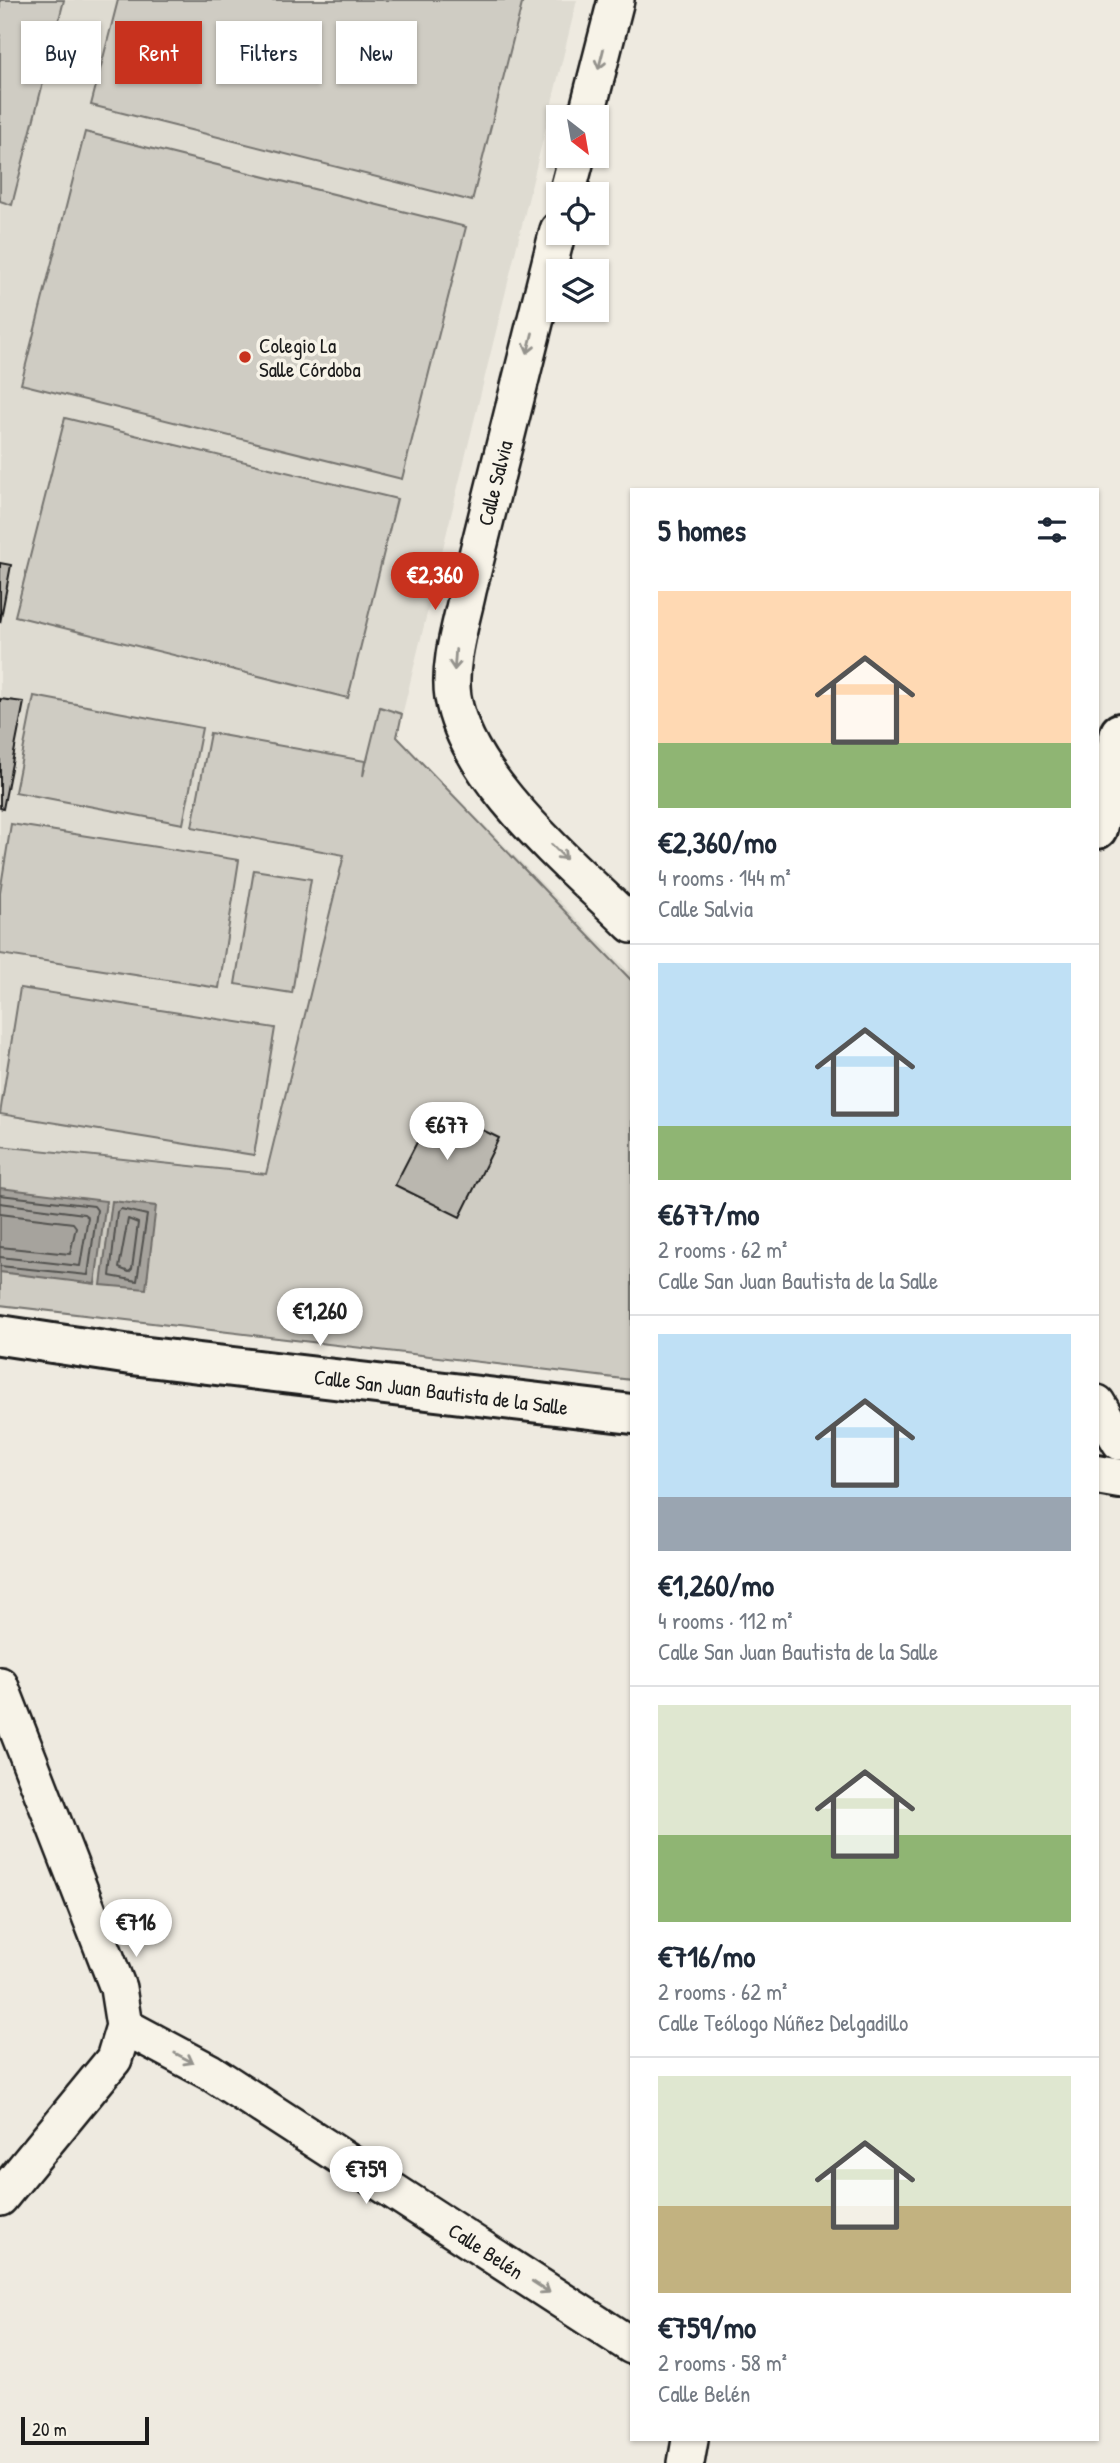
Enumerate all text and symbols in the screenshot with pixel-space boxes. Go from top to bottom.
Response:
chip: Buy [21,21,101,84]
chip: Rent [115,21,202,84]
chip: Filters [216,21,322,84]
chip: New [336,21,417,84]
one-way arrow [594,47,607,70]
north arrow [546,105,609,168]
map controls [546,105,609,322]
button: locate [546,182,609,245]
button: layers [546,259,609,322]
place label: Colegio La Salle Córdoba [259,331,361,384]
one-way arrow [523,331,536,354]
marker: Colegio La Salle Córdoba [237,349,253,365]
street label: Calle Salvia [470,437,520,529]
text: 5 homes [658,510,746,550]
icon: filters [1033,511,1071,549]
pin: €2,360 [378,552,492,612]
text: €2,360 [407,559,463,590]
icon: home [802,637,928,763]
one-way arrow [448,648,461,671]
text: €2,360/mo [658,822,777,862]
one-way arrow [550,843,567,860]
text: 4 rooms · 144 m² [658,862,791,893]
text: Calle Salvia [658,893,753,924]
icon: home [802,1009,928,1135]
pin: €677 [406,1102,488,1162]
text: €677 [425,1109,469,1140]
text: €677/mo [658,1194,759,1234]
text: 2 rooms · 62 m² [658,1234,787,1265]
text: Calle San Juan Bautista de la Salle [658,1265,938,1296]
pin: €1,260 [263,1288,377,1348]
text: €1,260 [293,1295,347,1326]
street label: Calle San Juan Bautista de la Salle [312,1362,570,1422]
icon: home [802,1380,928,1506]
text: €1,260/mo [658,1565,774,1605]
text: 4 rooms · 112 m² [658,1605,793,1636]
text: Calle San Juan Bautista de la Salle [658,1636,938,1667]
icon: home [802,1751,928,1877]
pin: €716 [95,1899,177,1959]
text: €716 [116,1906,156,1937]
text: €716/mo [658,1936,755,1976]
text: 2 rooms · 62 m² [658,1976,787,2007]
text: Calle Teólogo Núñez Delgadillo [658,2007,908,2038]
one-way arrow [174,2051,194,2065]
icon: home [802,2122,928,2248]
pin: €759 [325,2146,407,2206]
text: €759 [346,2153,386,2184]
street label: Calle Belén [443,2216,529,2286]
one-way arrow [531,2279,550,2294]
text: €759/mo [658,2307,756,2347]
text: 2 rooms · 58 m² [658,2347,787,2378]
text: Calle Belén [658,2378,750,2409]
scale bar [21,2414,149,2446]
text: 20 m [32,2416,67,2442]

